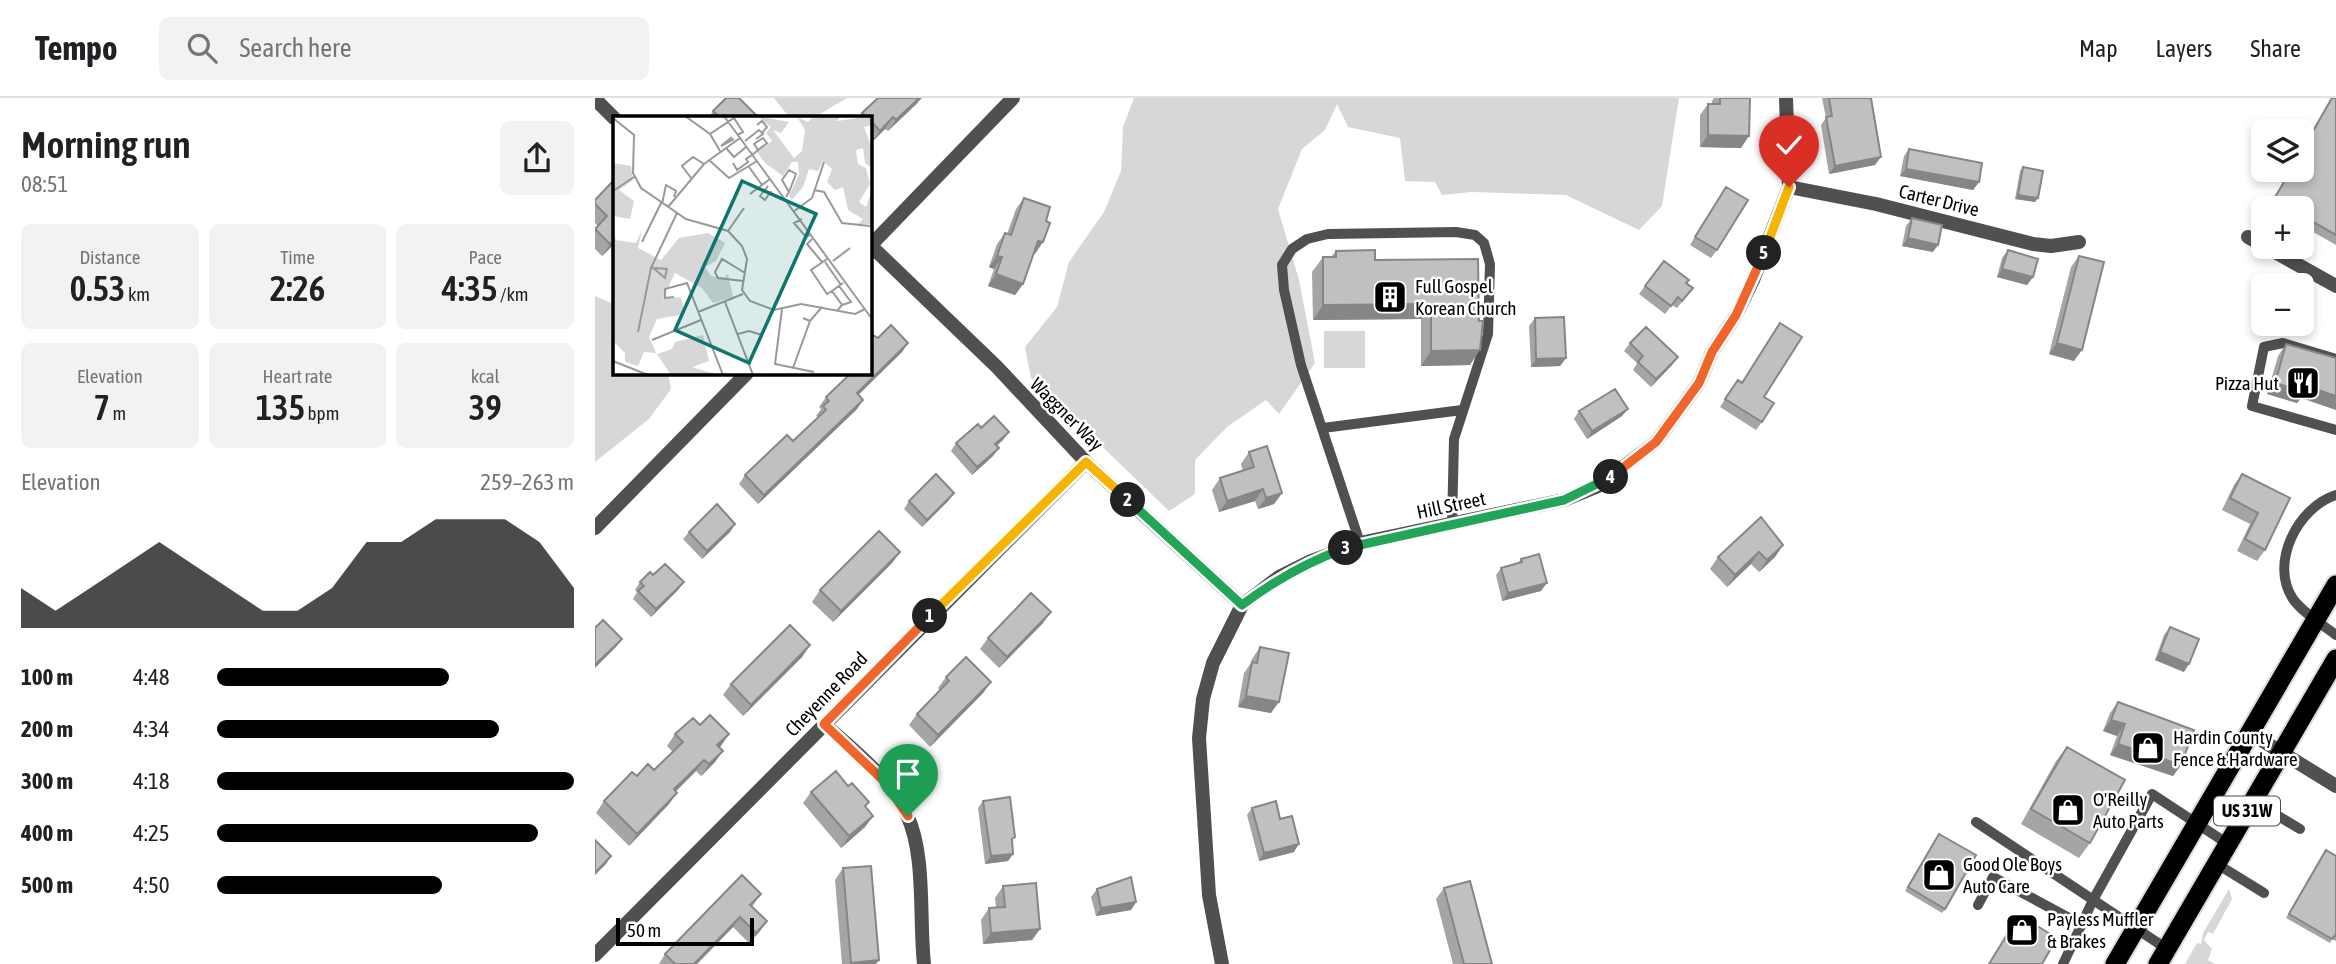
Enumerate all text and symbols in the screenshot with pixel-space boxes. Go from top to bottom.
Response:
search box [159,17,649,80]
text: Tempo [35,29,117,67]
icon: search [183,29,221,67]
text: Search here [239,33,352,63]
text: Map [2079,35,2118,62]
text: Layers [2156,35,2212,62]
text: Share [2250,35,2301,62]
pin [1759,115,1819,187]
inset map [613,116,871,374]
map controls [2251,119,2314,336]
button: layers [2251,119,2314,182]
button: share [500,121,574,195]
text: Morning run [21,123,191,166]
icon: check [1770,126,1808,164]
text: 08:51 [21,171,68,197]
street label: Carter Drive [1897,179,1981,221]
button: + [2251,196,2314,259]
pin: 5 [1747,236,1781,270]
text: 5 [1759,241,1768,263]
text: Distance [79,246,140,268]
text: Time [280,246,315,268]
text: Pace [468,246,502,268]
text: 0.53 [70,268,125,308]
text: 2:26 [270,268,325,308]
text: 4:35 [442,268,497,308]
button: − [2251,273,2314,336]
place label: Full Gospel Korean Church [1415,275,1517,319]
building icon: Full Gospel Korean Church [1371,278,1409,316]
text: km [125,283,150,305]
text: /km [497,283,529,305]
restaurant icon: Pizza Hut [2284,364,2322,402]
text: Elevation [77,365,143,387]
text: Heart rate [263,365,332,387]
text: kcal [471,365,500,387]
place label: Pizza Hut [2215,372,2279,394]
street label: Waggner Way [1026,373,1108,455]
text: 7 [93,387,110,427]
text: 135 [256,387,305,427]
text: 39 [469,387,502,427]
text: m [110,402,126,424]
text: bpm [305,402,339,424]
pin: 4 [1593,460,1629,494]
text: 4 [1606,465,1615,487]
text: Elevation [21,469,101,495]
text: 259–263 m [480,469,574,495]
pin: 2 [1111,482,1145,518]
street label: Hill Street [1415,487,1487,523]
text: 2 [1123,488,1132,510]
pin: 3 [1329,531,1363,566]
text: 3 [1341,536,1350,558]
pin: 1 [913,598,947,634]
text: 1 [925,604,934,626]
street label: Cheyenne Road [780,647,872,741]
text: 100 m [21,664,73,690]
text: 4:48 [133,664,170,690]
text: 200 m [21,716,73,742]
text: 4:34 [133,716,170,742]
place label: Hardin County Fence & Hardware [2173,726,2298,770]
shop icon: Hardin County Fence & Hardware [2129,729,2167,767]
pin [878,744,938,816]
icon: arrive [889,755,927,793]
text: 300 m [21,768,73,794]
text: 4:18 [133,768,170,794]
place label: O'Reilly Auto Parts [2093,788,2164,832]
shop icon: O'Reilly Auto Parts [2049,791,2087,829]
road number: US 31W [2214,796,2280,826]
text: 400 m [21,820,73,846]
text: 4:25 [133,820,170,846]
place label: Good Ole Boys Auto Care [1963,853,2062,897]
shop icon: Good Ole Boys Auto Care [1920,856,1958,894]
text: 500 m [21,872,73,898]
text: 4:50 [133,872,170,898]
place label: Payless Muffler & Brakes [2047,908,2154,952]
shop icon: Payless Muffler & Brakes [2003,911,2041,949]
scale bar [616,915,754,947]
text: 50 m [627,919,661,941]

